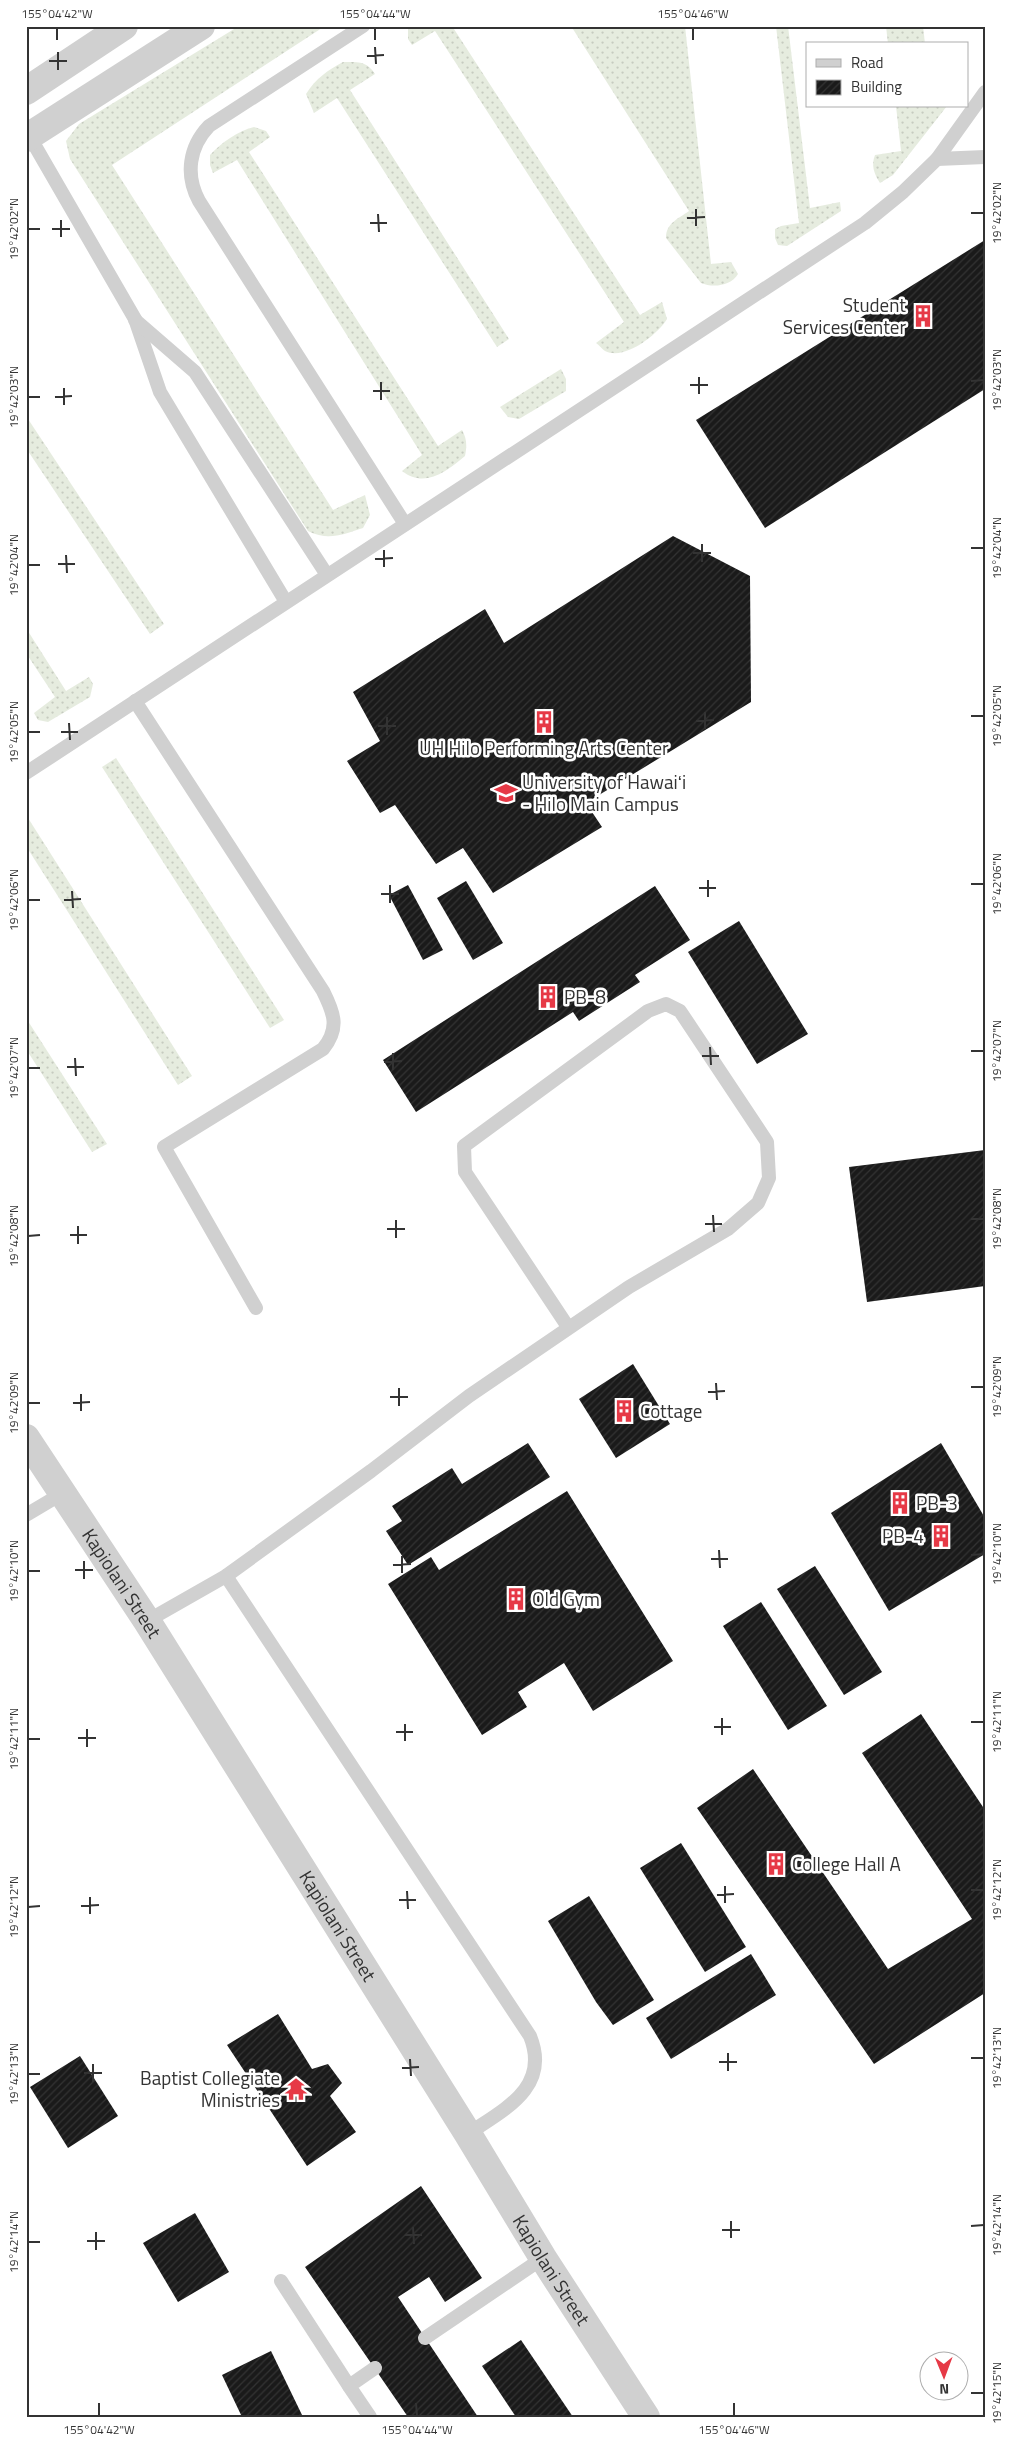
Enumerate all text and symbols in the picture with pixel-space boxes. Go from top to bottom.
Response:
text: 155°04'42"W [21,4,93,23]
text: 155°04'44"W [339,4,411,23]
text: 155°04'46"W [657,4,729,23]
legend [806,42,968,108]
text: Road [851,51,883,74]
text: Building [851,75,902,98]
text: 19°42'02"N [987,182,1006,244]
text: 19°42'02"N [4,198,23,260]
place label: Student Services Center [783,290,906,341]
building icon: Student Services Center [910,303,936,329]
text: 19°42'03"N [987,349,1006,411]
text: 19°42'03"N [4,366,23,428]
text: 19°42'04"N [987,517,1006,579]
text: 19°42'04"N [4,534,23,596]
text: 19°42'05"N [987,685,1006,747]
text: 19°42'05"N [4,701,23,763]
building icon: UH Hilo Performing Arts Center [531,709,557,735]
place label: UH Hilo Performing Arts Center [419,733,669,762]
place label: University of Hawaiʻi - Hilo Main Campus [522,767,686,818]
school or university icon: University of Hawaiʻi - Hilo Main Campus [493,780,519,806]
text: 19°42'06"N [987,853,1006,915]
text: 19°42'06"N [4,869,23,931]
place label: PB-8 [564,982,606,1011]
building icon: PB-8 [535,984,561,1010]
text: 19°42'07"N [987,1020,1006,1082]
text: 19°42'07"N [4,1037,23,1099]
text: 19°42'08"N [987,1188,1006,1250]
text: 19°42'08"N [4,1205,23,1267]
text: 19°42'09"N [987,1356,1006,1418]
text: 19°42'09"N [4,1372,23,1434]
place label: Cottage [640,1396,702,1425]
building icon: Cottage [611,1398,637,1424]
place label: PB-3 [916,1488,958,1517]
building icon: PB-3 [887,1490,913,1516]
place label: PB-4 [882,1521,924,1550]
street label: Kapiolani Street [76,1522,169,1644]
building icon: PB-4 [928,1523,954,1549]
text: 19°42'10"N [987,1523,1006,1585]
text: 19°42'10"N [4,1540,23,1602]
place label: Old Gym [532,1584,600,1613]
building icon: Old Gym [503,1586,529,1612]
text: 19°42'11"N [987,1691,1006,1753]
text: 19°42'11"N [4,1708,23,1770]
place label: College Hall A [792,1849,901,1878]
building icon: College Hall A [763,1851,789,1877]
text: 19°42'12"N [987,1859,1006,1921]
street label: Kapiolani Street [292,1864,384,1987]
text: 19°42'12"N [4,1876,23,1938]
text: 19°42'13"N [987,2027,1006,2089]
text: 19°42'13"N [4,2043,23,2105]
place label: Baptist Collegiate Ministries [140,2063,280,2114]
temple icon: Baptist Collegiate Ministries [283,2076,309,2102]
text: 19°42'14"N [987,2194,1006,2256]
street label: Kapiolani Street [506,2209,598,2331]
text: 19°42'14"N [4,2211,23,2273]
north arrow [918,2350,968,2400]
text: 19°42'15"N [987,2362,1006,2424]
text: N [939,2379,949,2400]
text: 155°04'42"W [63,2420,135,2439]
text: 155°04'44"W [381,2420,453,2439]
text: 155°04'46"W [698,2420,770,2439]

